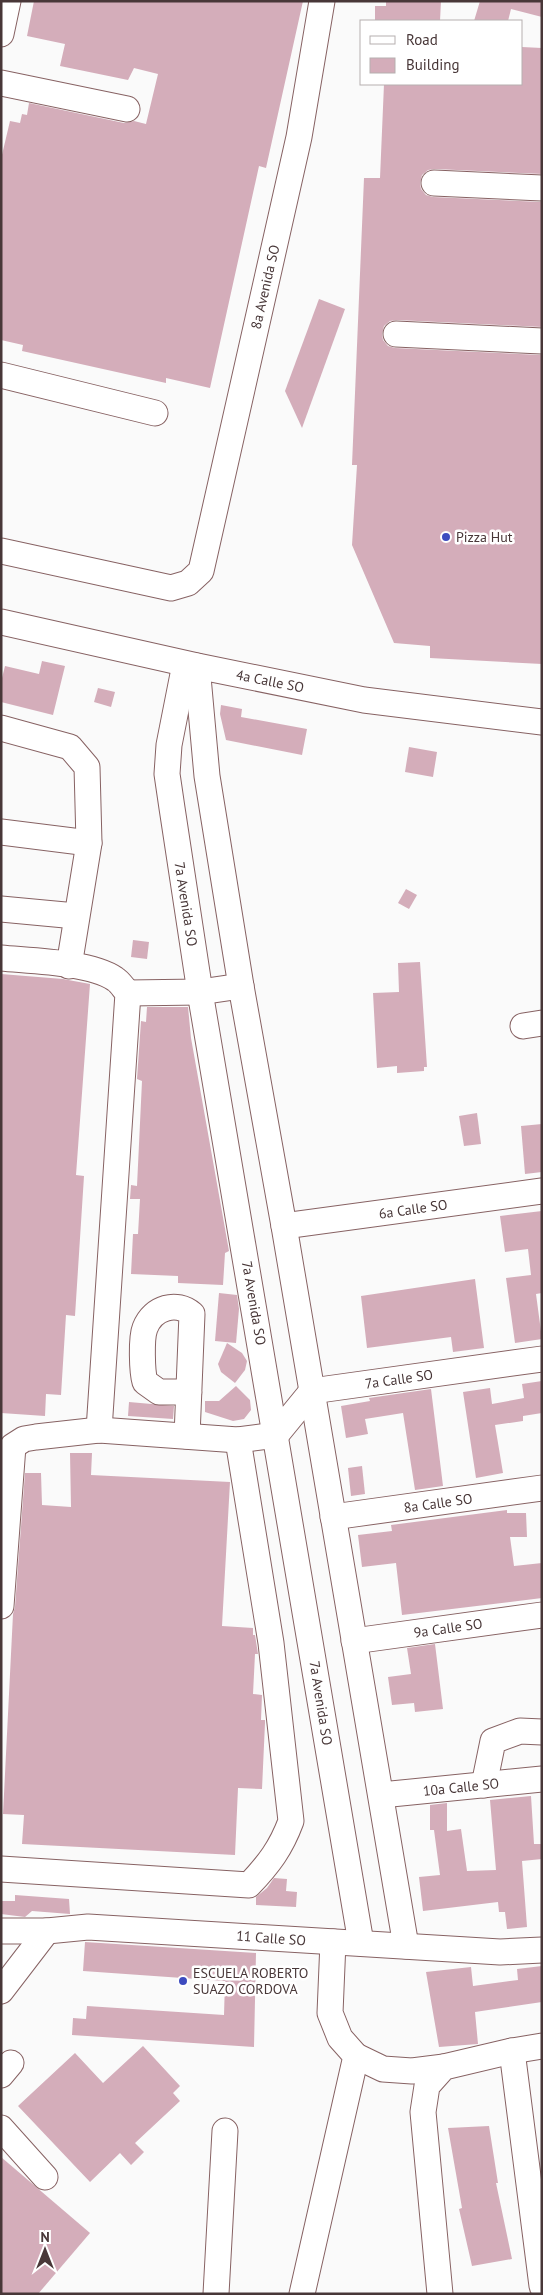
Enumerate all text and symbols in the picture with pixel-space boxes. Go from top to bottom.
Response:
legend [360,20,523,85]
text: Road [406,30,438,49]
text: Building [406,55,460,74]
street label: 8a Avenida SO [247,243,283,331]
place label: Pizza Hut [456,528,513,546]
marker: Pizza Hut [440,531,452,543]
street label: 4a Calle SO [234,666,306,696]
street label: 7a Avenida SO [170,860,202,948]
street label: 6a Calle SO [378,1195,448,1223]
street label: 7a Avenida SO [238,1259,270,1347]
street label: 7a Calle SO [364,1365,434,1393]
street label: 8a Calle SO [403,1489,473,1517]
street label: 9a Calle SO [413,1614,483,1642]
street label: 7a Avenida SO [305,1659,337,1747]
street label: 10a Calle SO [422,1774,500,1800]
street label: 11 Calle SO [236,1927,306,1949]
place label: ESCUELA ROBERTO SUAZO CORDOVA [193,1964,308,1998]
marker: ESCUELA ROBERTO SUAZO CORDOVA [177,1975,189,1987]
north arrow [20,2225,70,2275]
text: N [40,2228,50,2246]

